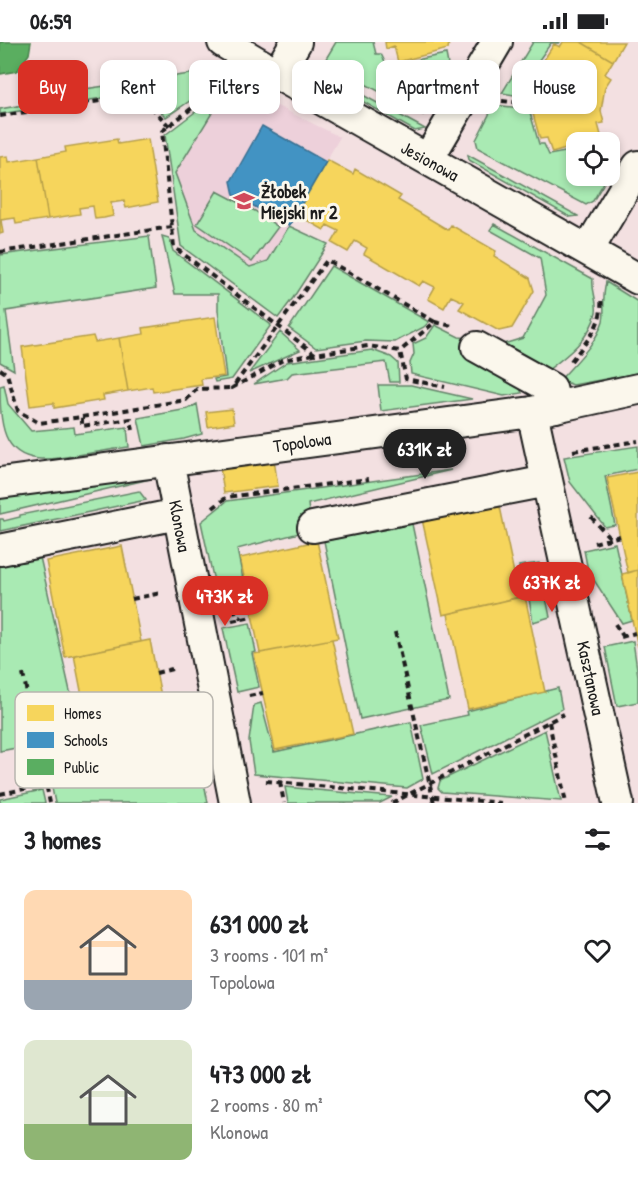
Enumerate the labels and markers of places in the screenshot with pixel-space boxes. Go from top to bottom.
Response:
place label: Żłobek Miejski nr 2 [261,179,338,225]
school or university icon: Żłobek Miejski nr 2 [232,189,256,213]
pin: 631K zł [370,429,480,480]
pin: 637K zł [497,562,607,613]
pin: 473K zł [170,576,280,627]

